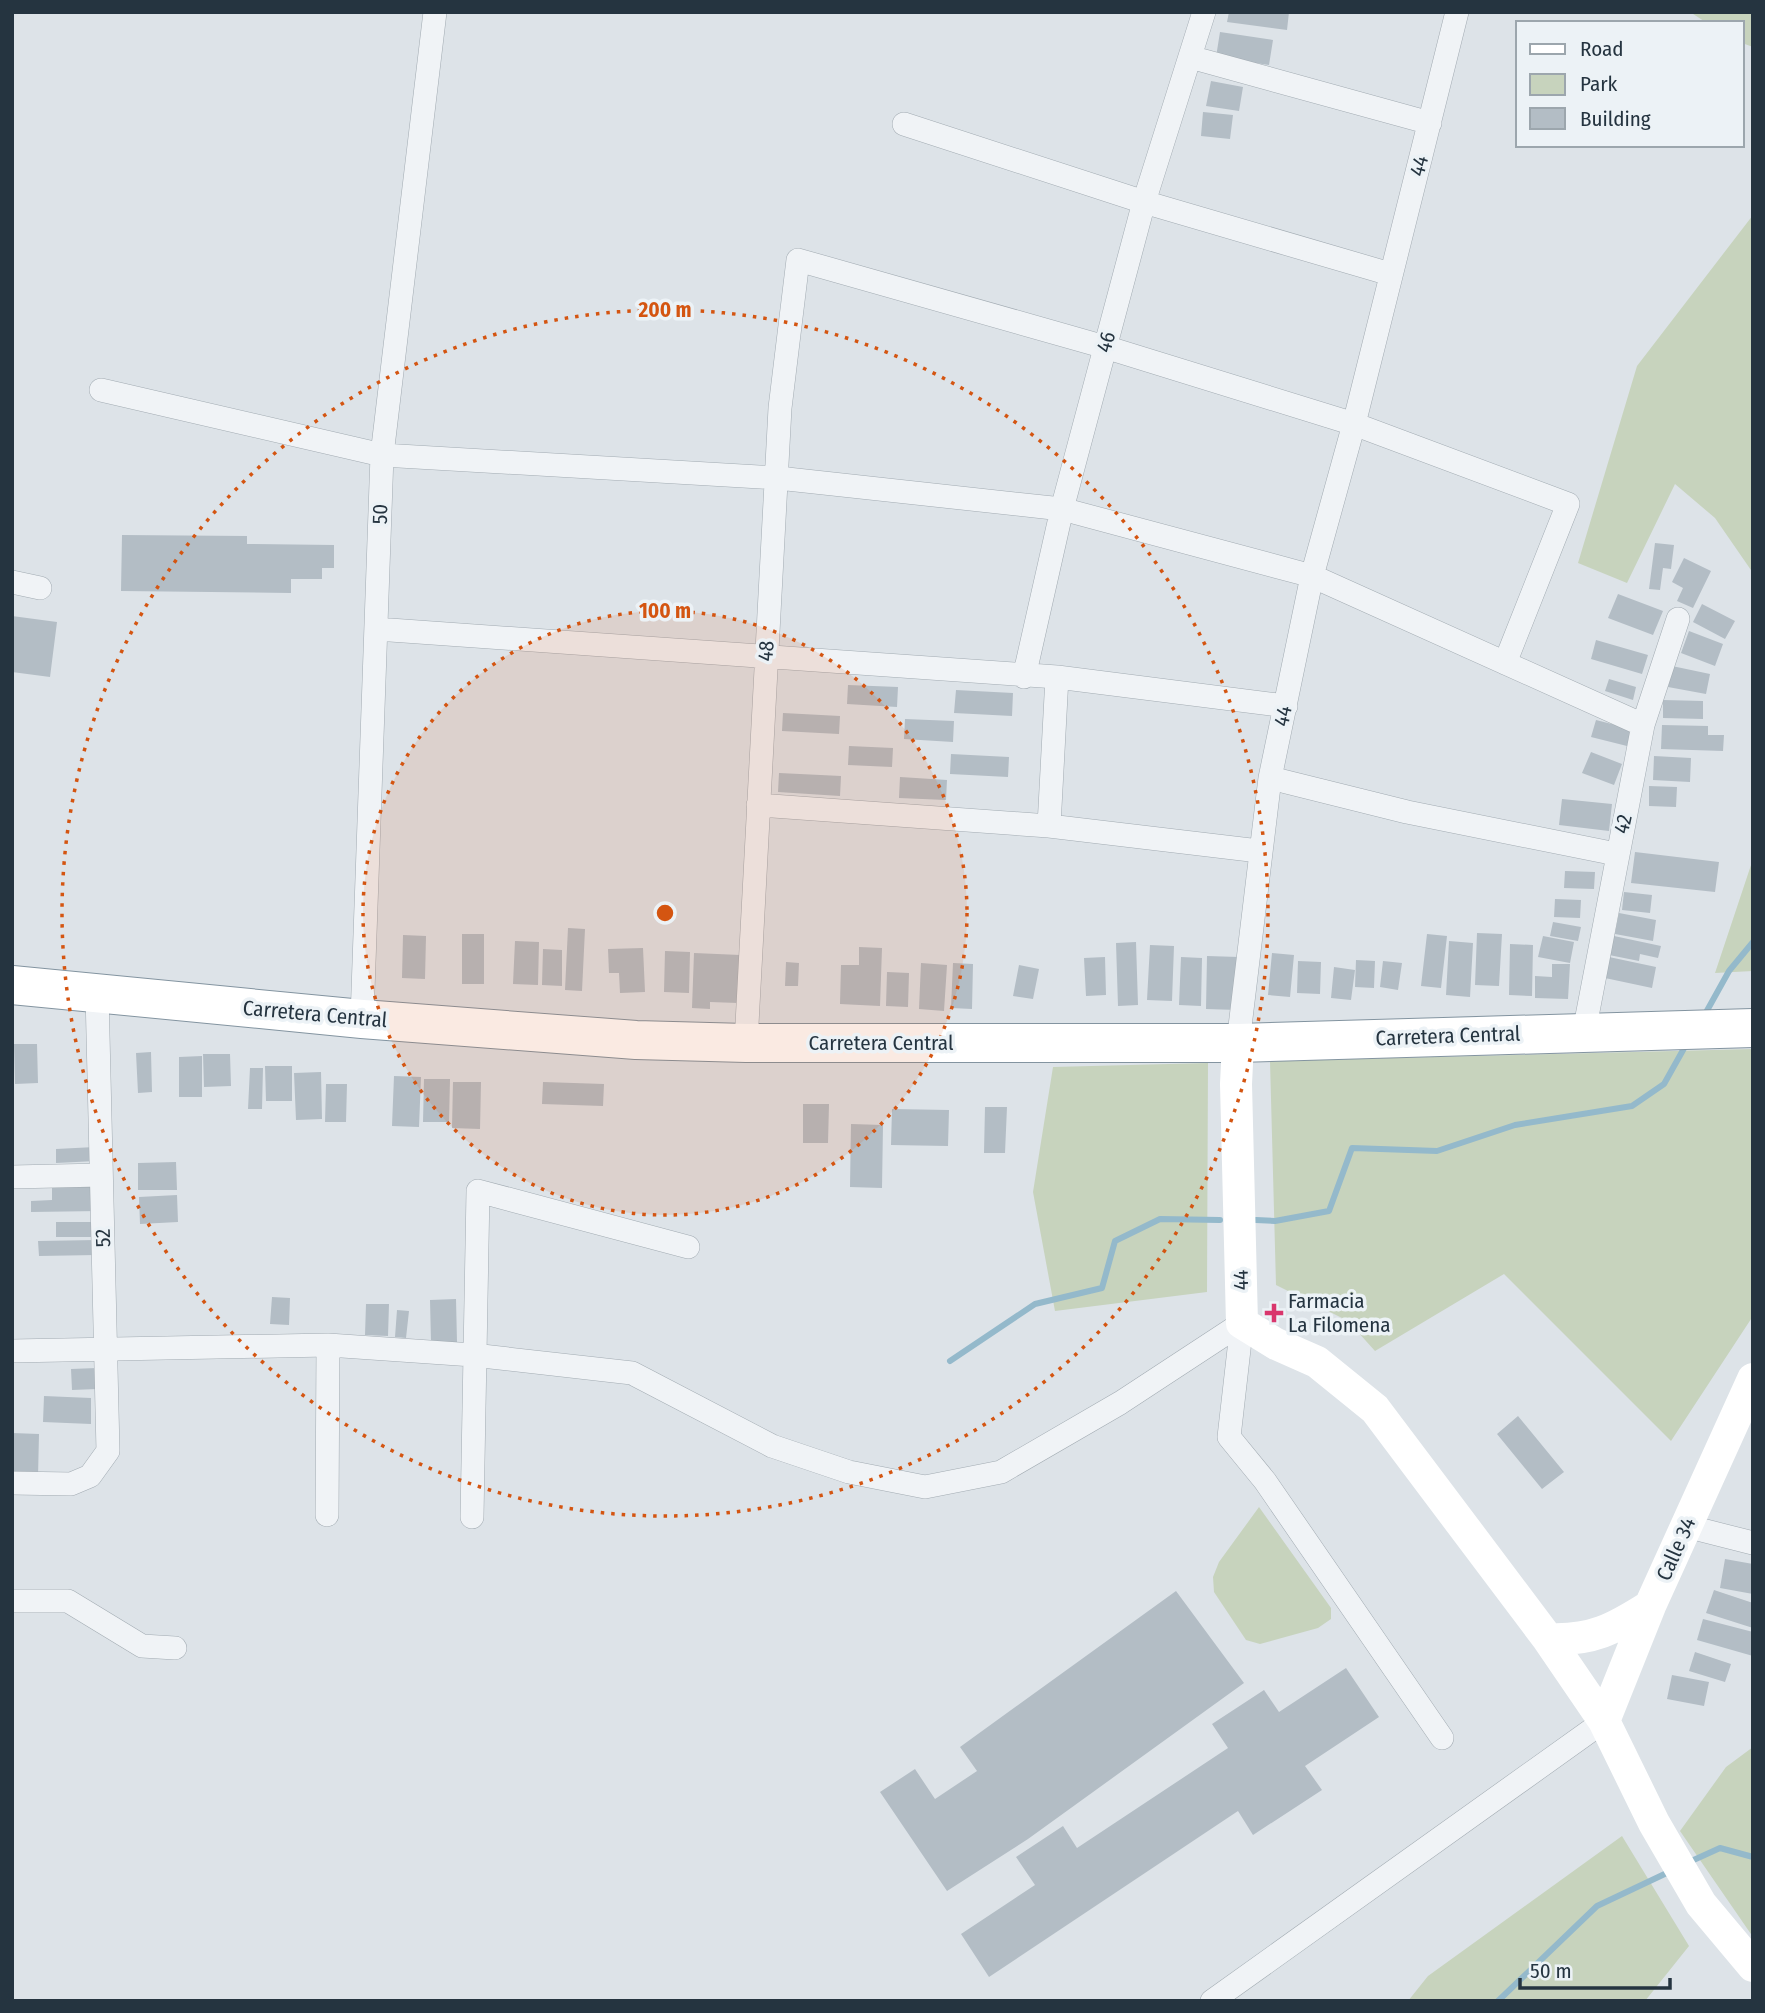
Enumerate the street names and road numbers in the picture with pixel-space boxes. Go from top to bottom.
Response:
street label: 44 [1404,153,1434,179]
street label: 46 [1091,329,1121,355]
street label: 50 [367,503,393,525]
street label: 48 [752,640,780,662]
street label: 44 [1268,703,1298,729]
street label: 42 [1608,812,1638,836]
street label: Carretera Central [242,995,389,1033]
street label: Carretera Central [1375,1020,1521,1052]
street label: Carretera Central [809,1030,954,1056]
street label: 52 [90,1228,116,1248]
street label: 44 [1228,1269,1254,1291]
street label: Calle 34 [1651,1513,1701,1585]

